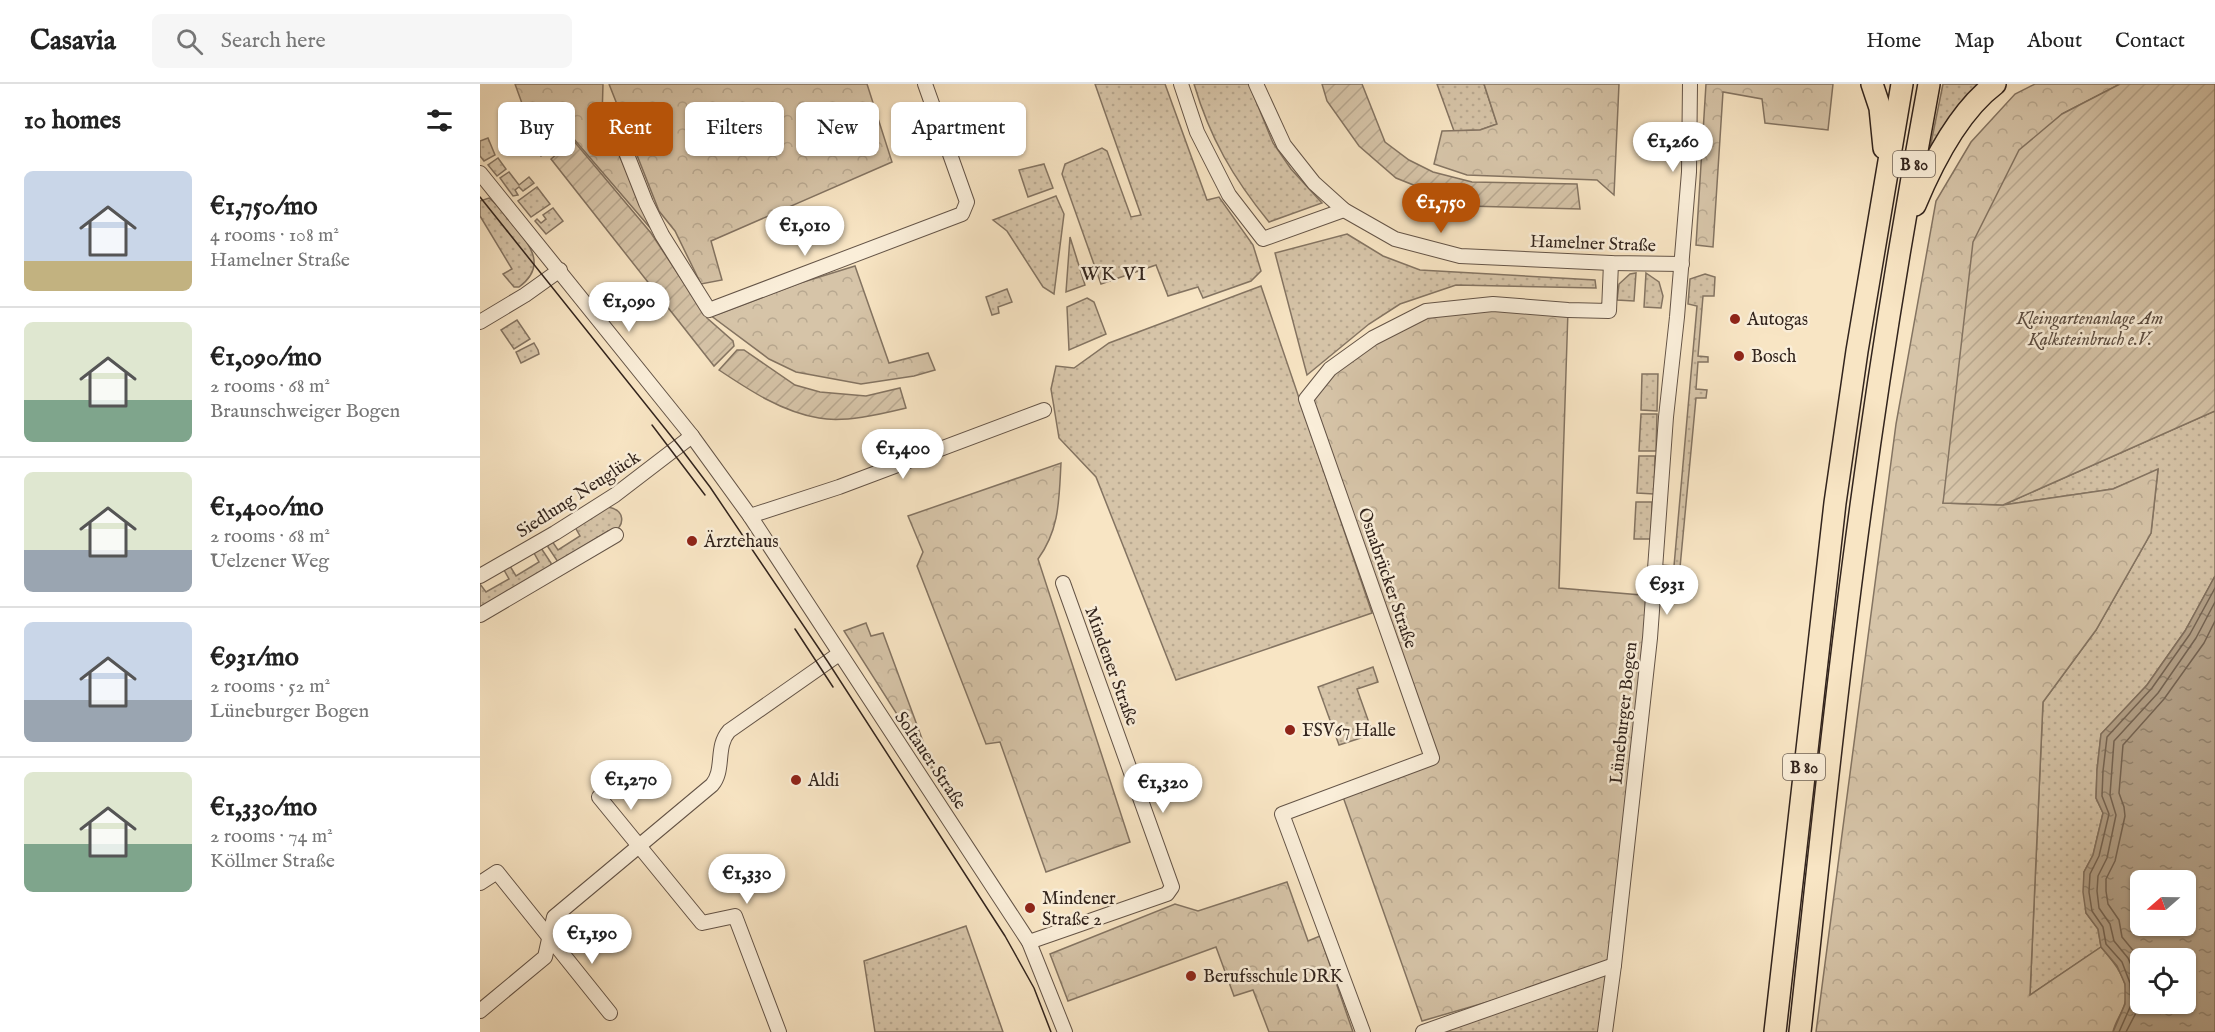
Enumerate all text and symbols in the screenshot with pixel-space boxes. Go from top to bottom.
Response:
search box [152,14,572,68]
text: Casavia [30,24,116,59]
icon: search [173,25,206,58]
text: Search here [221,27,326,55]
text: Home [1866,28,1921,55]
text: Map [1954,28,1994,55]
text: About [2027,28,2082,55]
text: Contact [2115,28,2185,55]
chip: Buy [498,102,575,156]
chip: Rent [587,102,673,156]
chip: Filters [685,102,784,156]
chip: New [796,102,879,156]
chip: Apartment [891,102,1026,156]
text: 10 homes [24,104,121,137]
icon: filters [423,104,456,137]
pin: €1,260 [1624,122,1722,173]
text: €1,260 [1647,129,1699,154]
road number: B 80 [1893,151,1935,177]
pin: €1,750 [1392,183,1490,234]
text: €1,750/mo [210,190,318,223]
text: €1,750 [1416,190,1466,215]
icon: home [72,195,144,267]
pin: €1,010 [756,206,854,257]
text: €1,010 [779,213,831,238]
text: 4 rooms · 108 m² [210,223,339,248]
street label: Hamelner Straße [1530,231,1656,258]
text: Hamelner Straße [210,248,350,273]
district label: WK VI [1080,262,1148,287]
pin: €1,090 [580,282,678,333]
text: €1,090 [603,289,655,314]
park label: Kleingartenanlage Am Kalksteinbruch e.V. [2016,308,2163,352]
place label: Autogas [1746,309,1808,332]
marker: Autogas [1728,312,1742,326]
text: €1,090/mo [210,341,322,374]
icon: home [72,346,144,418]
place label: Bosch [1751,346,1797,369]
marker: Bosch [1732,349,1746,363]
text: 2 rooms · 68 m² [210,374,330,399]
text: Braunschweiger Bogen [210,399,400,424]
pin: €1,400 [854,429,952,480]
text: €1,400 [876,436,930,461]
street label: Siedlung Neuglück [512,446,645,544]
text: €1,400/mo [210,491,324,524]
icon: home [72,496,144,568]
street label: Osnabrücker Straße [1352,505,1421,652]
text: 2 rooms · 68 m² [210,524,330,549]
place label: Ärztehaus [703,530,779,554]
marker: Ärztehaus [685,534,699,548]
text: Uelzener Weg [210,549,329,574]
pin: €931 [1631,565,1703,616]
text: €931 [1649,572,1685,597]
street label: Mindener Straße [1078,604,1143,729]
street label: Lüneburger Bogen [1606,640,1643,786]
text: €931/mo [210,641,299,674]
icon: home [72,646,144,718]
text: 2 rooms · 52 m² [210,674,330,699]
text: Lüneburger Bogen [210,699,369,724]
street label: Soltauer Straße [889,707,971,814]
place label: FSV67 Halle [1302,720,1396,743]
marker: FSV67 Halle [1283,723,1297,737]
road number: B 80 [1783,754,1825,780]
pin: €1,270 [582,760,680,811]
pin: €1,320 [1114,763,1212,814]
text: €1,270 [605,767,657,792]
place label: Aldi [807,770,840,793]
text: €1,320 [1137,770,1189,795]
marker: Aldi [789,773,803,787]
text: €1,330/mo [210,791,317,824]
icon: home [72,796,144,868]
text: 2 rooms · 74 m² [210,824,333,849]
text: Köllmer Straße [210,849,335,874]
pin: €1,330 [698,854,796,905]
text: €1,330 [722,861,772,886]
north arrow [2130,870,2196,936]
map controls [2130,870,2196,1014]
place label: Mindener Straße 2 [1042,888,1116,932]
marker: Mindener Straße 2 [1023,901,1037,915]
pin: €1,190 [543,914,641,965]
text: €1,190 [567,921,617,946]
button: locate [2130,948,2196,1014]
place label: Berufsschule DRK [1203,966,1344,989]
marker: Berufsschule DRK [1184,969,1198,983]

